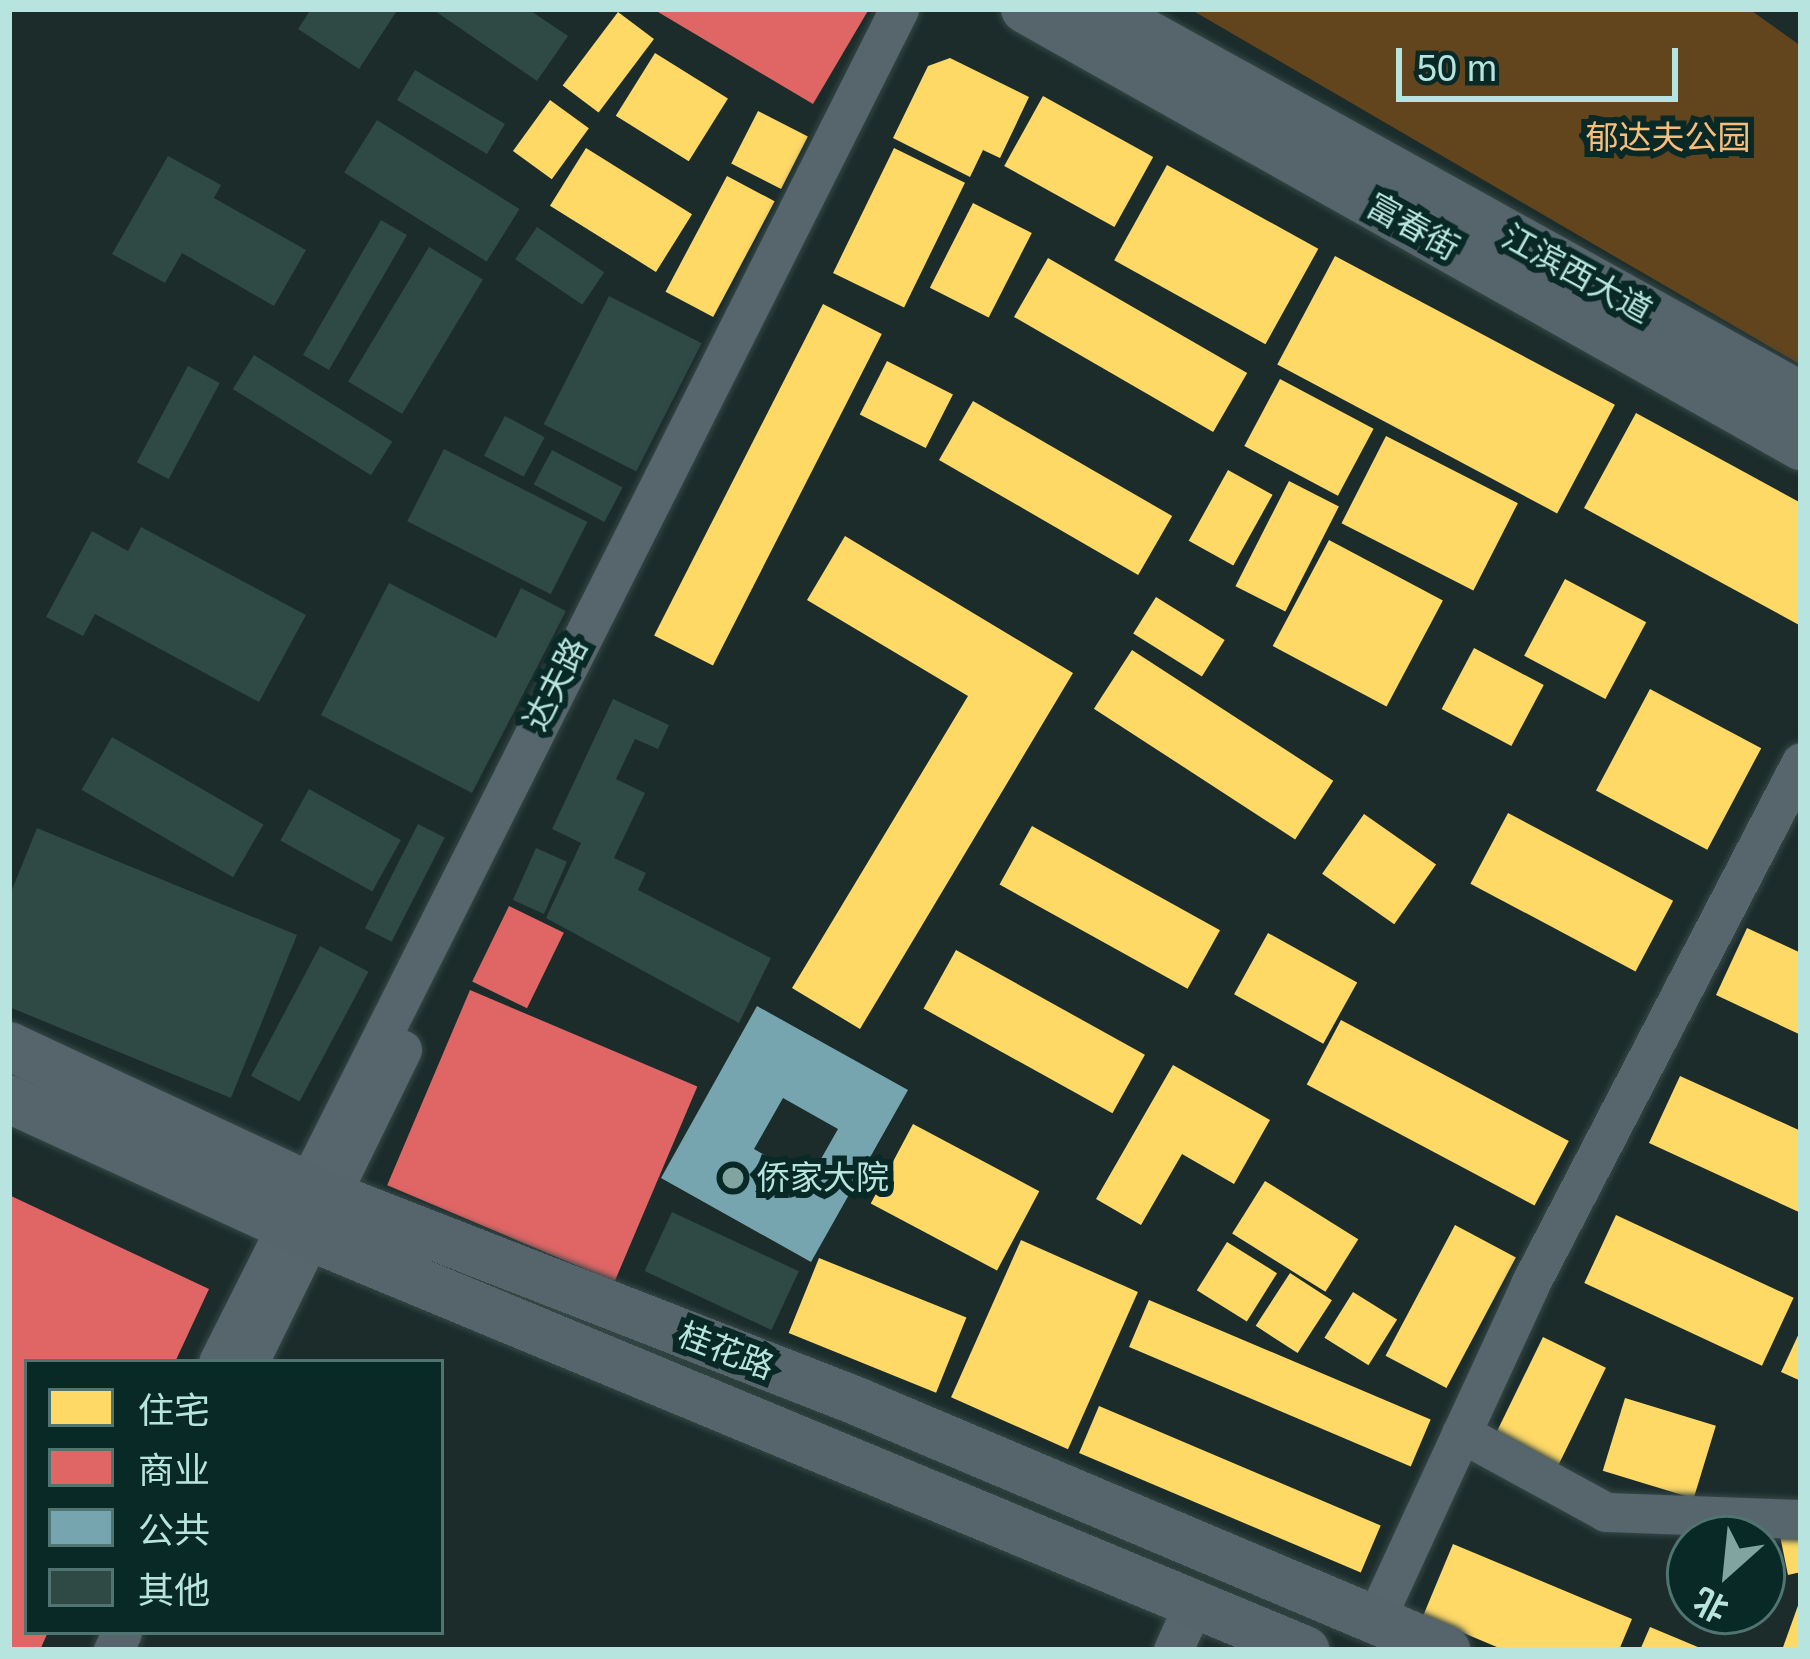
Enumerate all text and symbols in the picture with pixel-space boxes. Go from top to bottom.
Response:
scale bar [1402,24,1684,98]
text: 50 m [1417,48,1497,89]
park label: 郁达夫公园 [1586,118,1750,158]
street label: 富春街 [1360,186,1466,268]
street label: 江滨西大道 [1495,217,1659,331]
street label: 达夫路 [516,631,596,737]
place label: 侨家大院 [757,1158,889,1198]
marker: 侨家大院 [720,1165,746,1191]
street label: 桂花路 [673,1315,779,1387]
legend [24,1359,444,1635]
text: 住宅 [138,1390,210,1431]
text: 商业 [138,1450,210,1491]
text: 公共 [138,1510,210,1551]
north arrow [1666,1515,1786,1635]
text: 其他 [138,1570,210,1611]
text: 北 [1688,1581,1734,1629]

